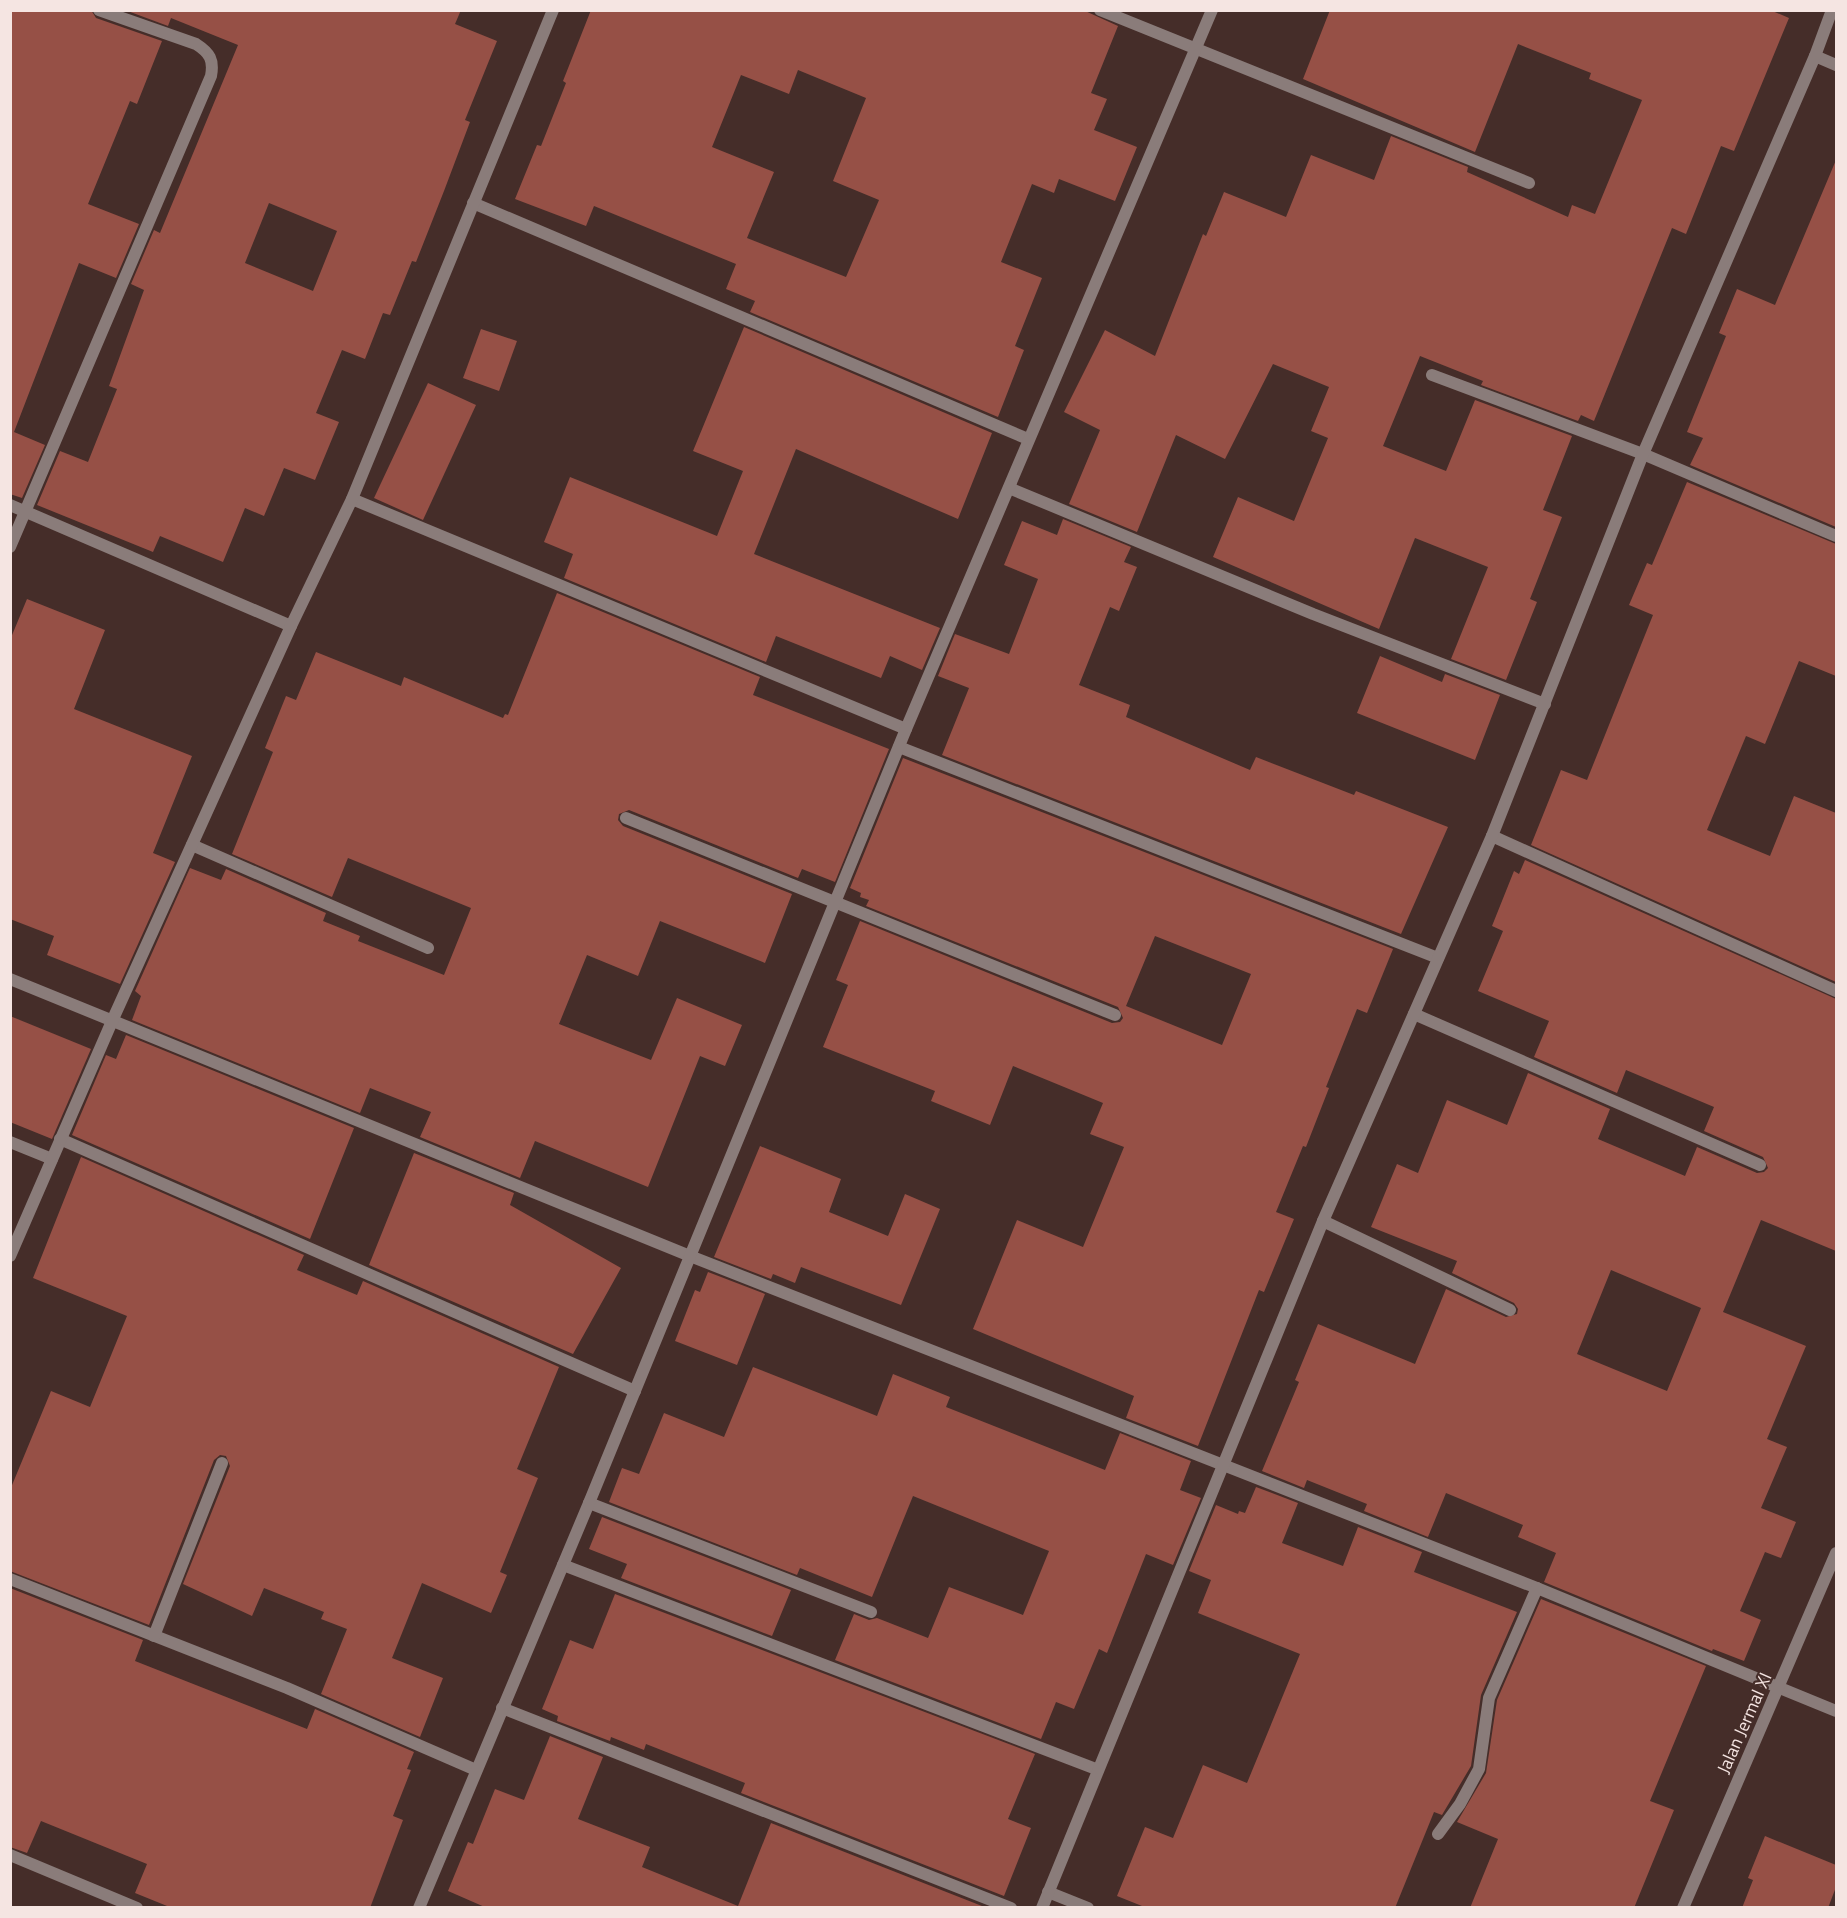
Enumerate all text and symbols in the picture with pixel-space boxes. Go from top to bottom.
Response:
street label: Jalan Jermal XI [1710,1668,1778,1778]

